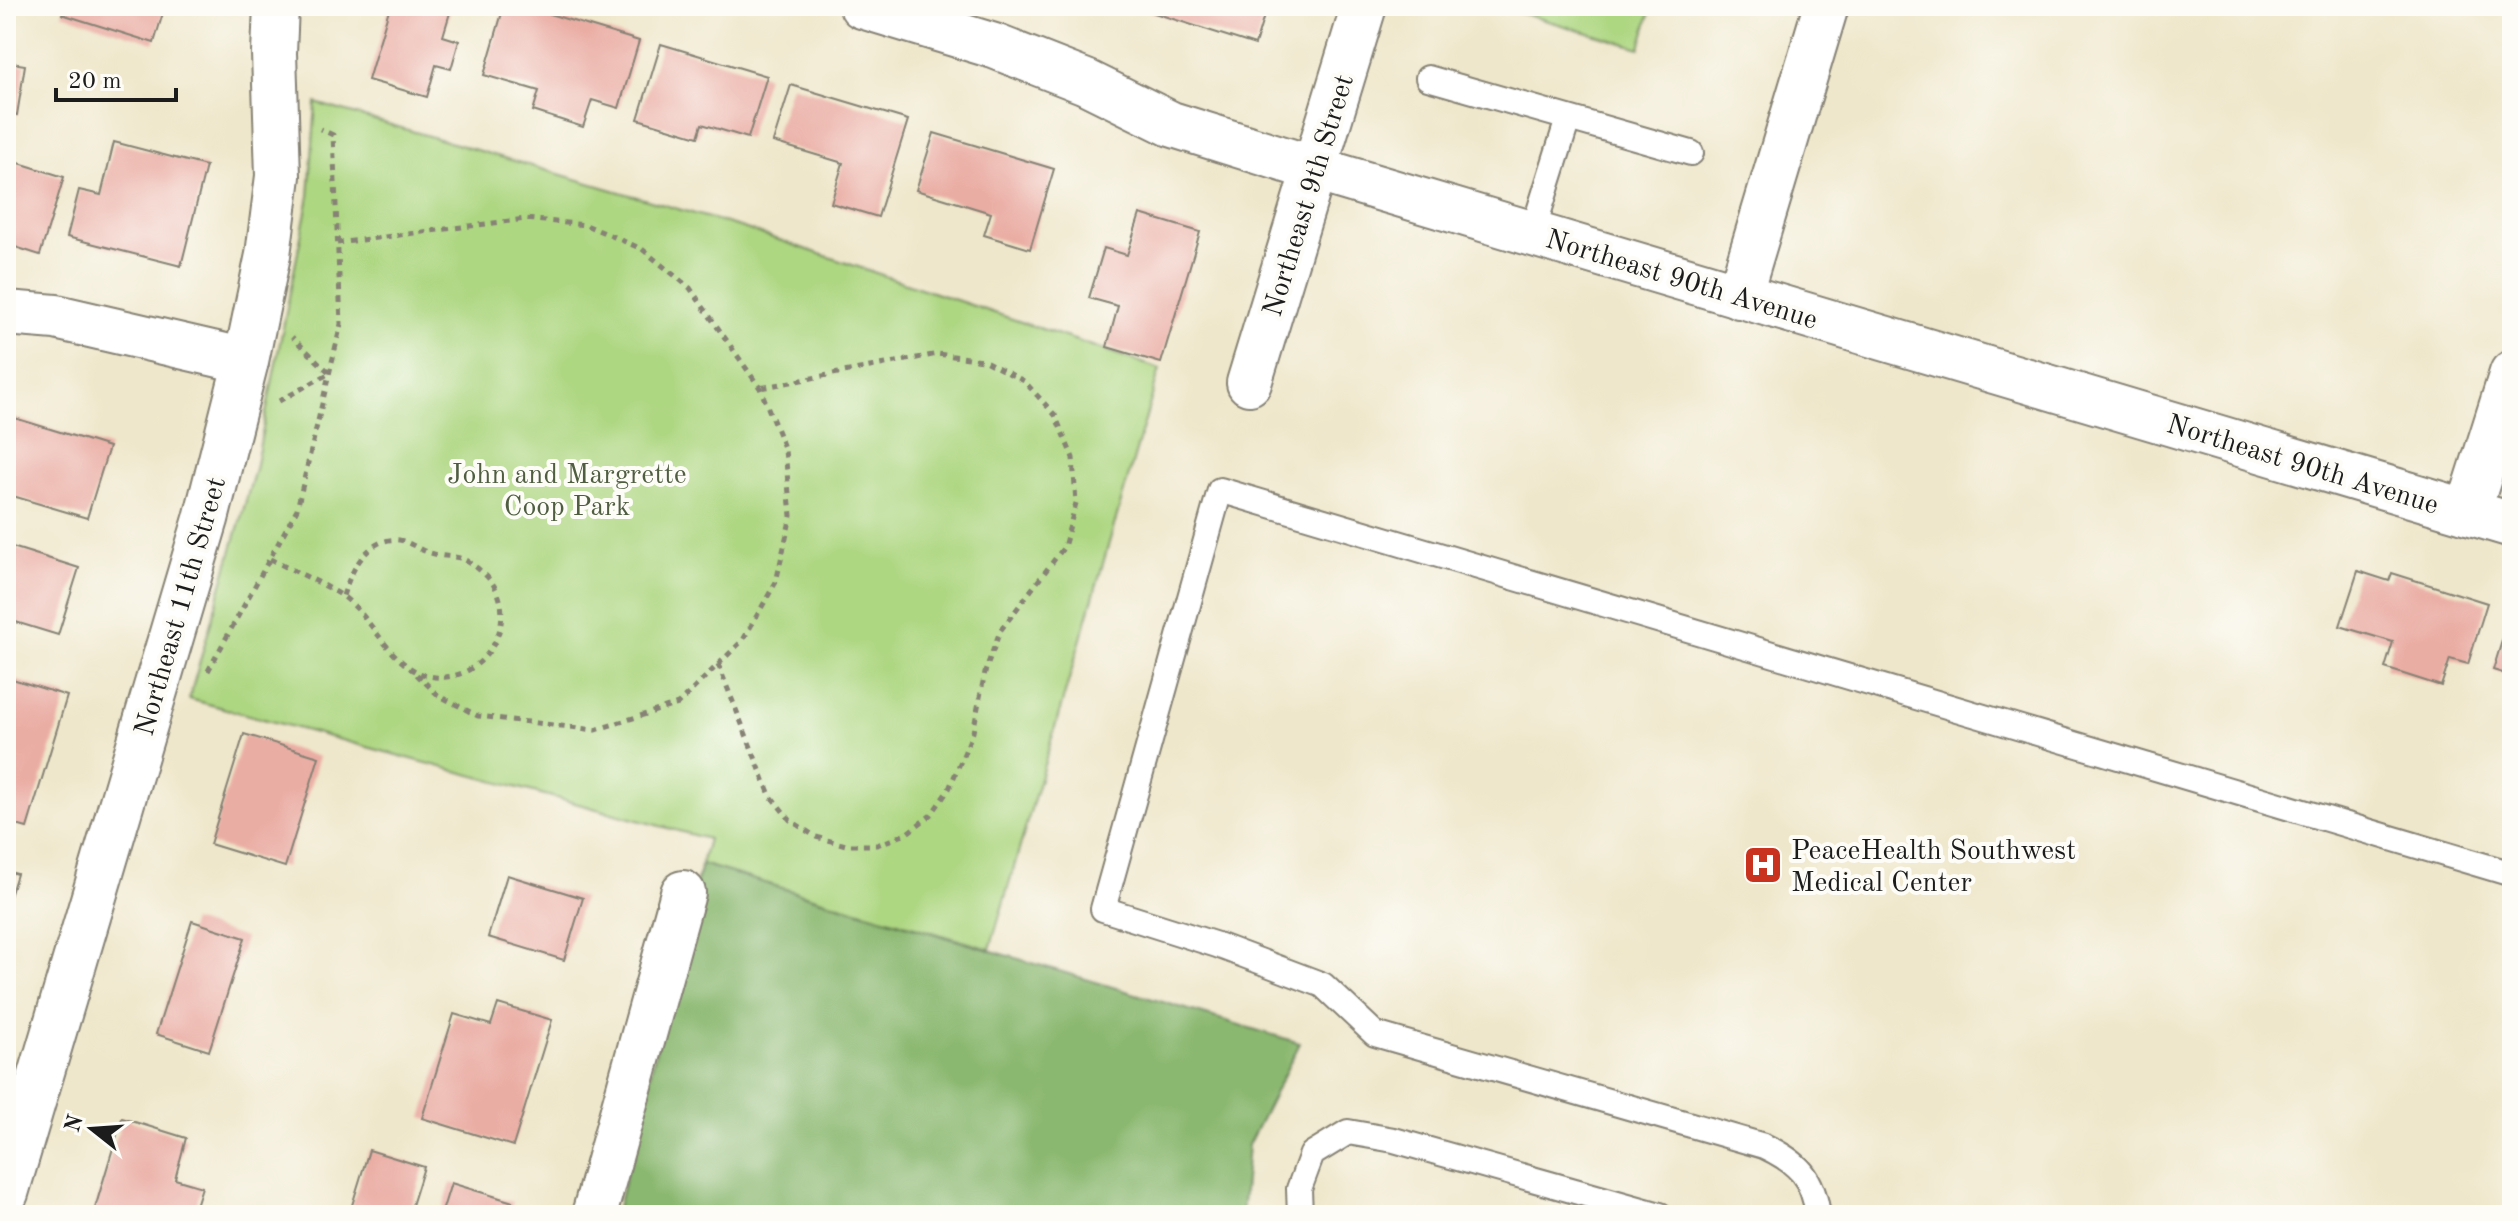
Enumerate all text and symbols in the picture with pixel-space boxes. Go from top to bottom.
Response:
scale bar [56,52,176,102]
text: 20 m [68,70,122,94]
street label: Northeast 9th Street [1260,71,1360,320]
street label: Northeast 90th Avenue [1542,226,1820,336]
street label: Northeast 90th Avenue [2163,411,2441,521]
park label: John and Margrette Coop Park [447,462,687,522]
street label: Northeast 11th Street [131,474,232,740]
place label: PeaceHealth Southwest Medical Center [1791,838,2076,898]
hospital icon: PeaceHealth Southwest Medical Center [1742,844,1784,886]
north arrow [52,1089,132,1169]
text: N [62,1112,88,1135]

